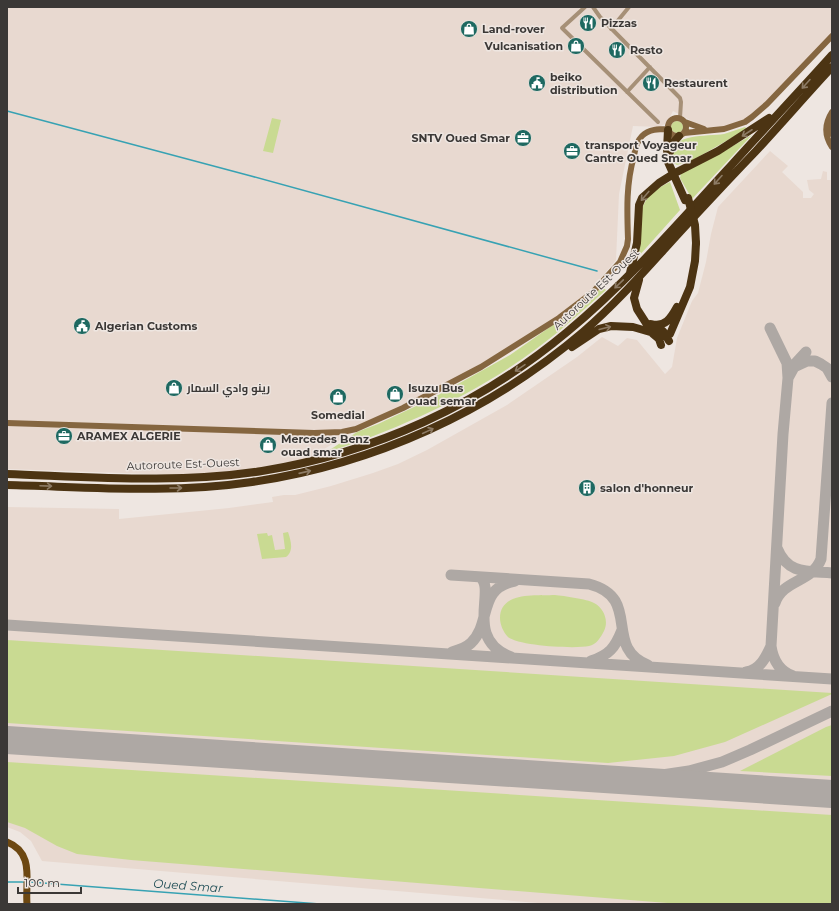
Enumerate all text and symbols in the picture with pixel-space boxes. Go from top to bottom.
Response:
restaurant icon: Pizzas [578,13,598,33]
place label: Pizzas [601,16,637,30]
shop icon: Land-rover [459,19,479,39]
place label: Land-rover [482,22,545,36]
shop icon: Vulcanisation [566,36,586,56]
place label: Vulcanisation [484,39,563,53]
restaurant icon: Resto [607,40,627,60]
place label: Resto [630,43,663,57]
place label: beiko distribution [550,70,618,97]
public building icon: beiko distribution [527,73,547,93]
restaurant icon: Restaurent [641,73,661,93]
place label: Restaurent [664,76,728,90]
one-way arrow [801,79,811,89]
office icon: SNTV Oued Smar [513,128,533,148]
one-way arrow [742,129,753,137]
place label: SNTV Oued Smar [412,131,510,145]
place label: transport Voyageur Cantre Oued Smar [585,138,697,165]
office icon: transport Voyageur Cantre Oued Smar [562,141,582,161]
one-way arrow [714,174,723,184]
one-way arrow [640,191,649,202]
street label: Autoroute Est-Ouest [550,245,643,333]
one-way arrow [614,279,624,289]
public building icon: Algerian Customs [72,316,92,336]
place label: Algerian Customs [94,319,197,333]
one-way arrow [598,324,611,331]
one-way arrow [514,364,525,372]
shop icon: رينو وادي السمار [164,378,184,398]
place label: رينو وادي السمار [186,381,270,398]
place label: Isuzu Bus ouad semar [408,381,476,408]
shop icon: Isuzu Bus ouad semar [385,384,405,404]
shop icon: Somedial [328,387,348,407]
place label: Somedial [311,408,365,422]
office icon: ARAMEX ALGERIE [54,426,74,446]
one-way arrow [421,427,433,434]
place label: ARAMEX ALGERIE [76,429,181,443]
place label: Mercedes Benz ouad smar [281,432,369,459]
shop icon: Mercedes Benz ouad smar [258,435,278,455]
street label: Autoroute Est-Ouest [126,455,240,473]
one-way arrow [298,468,311,476]
building icon: salon d'honneur [577,478,597,498]
place label: salon d'honneur [600,481,694,495]
one-way arrow [39,482,52,490]
one-way arrow [169,484,182,492]
scale bar [18,869,81,895]
text: 100 m [24,875,60,890]
water label: Oued Smar [153,876,224,895]

